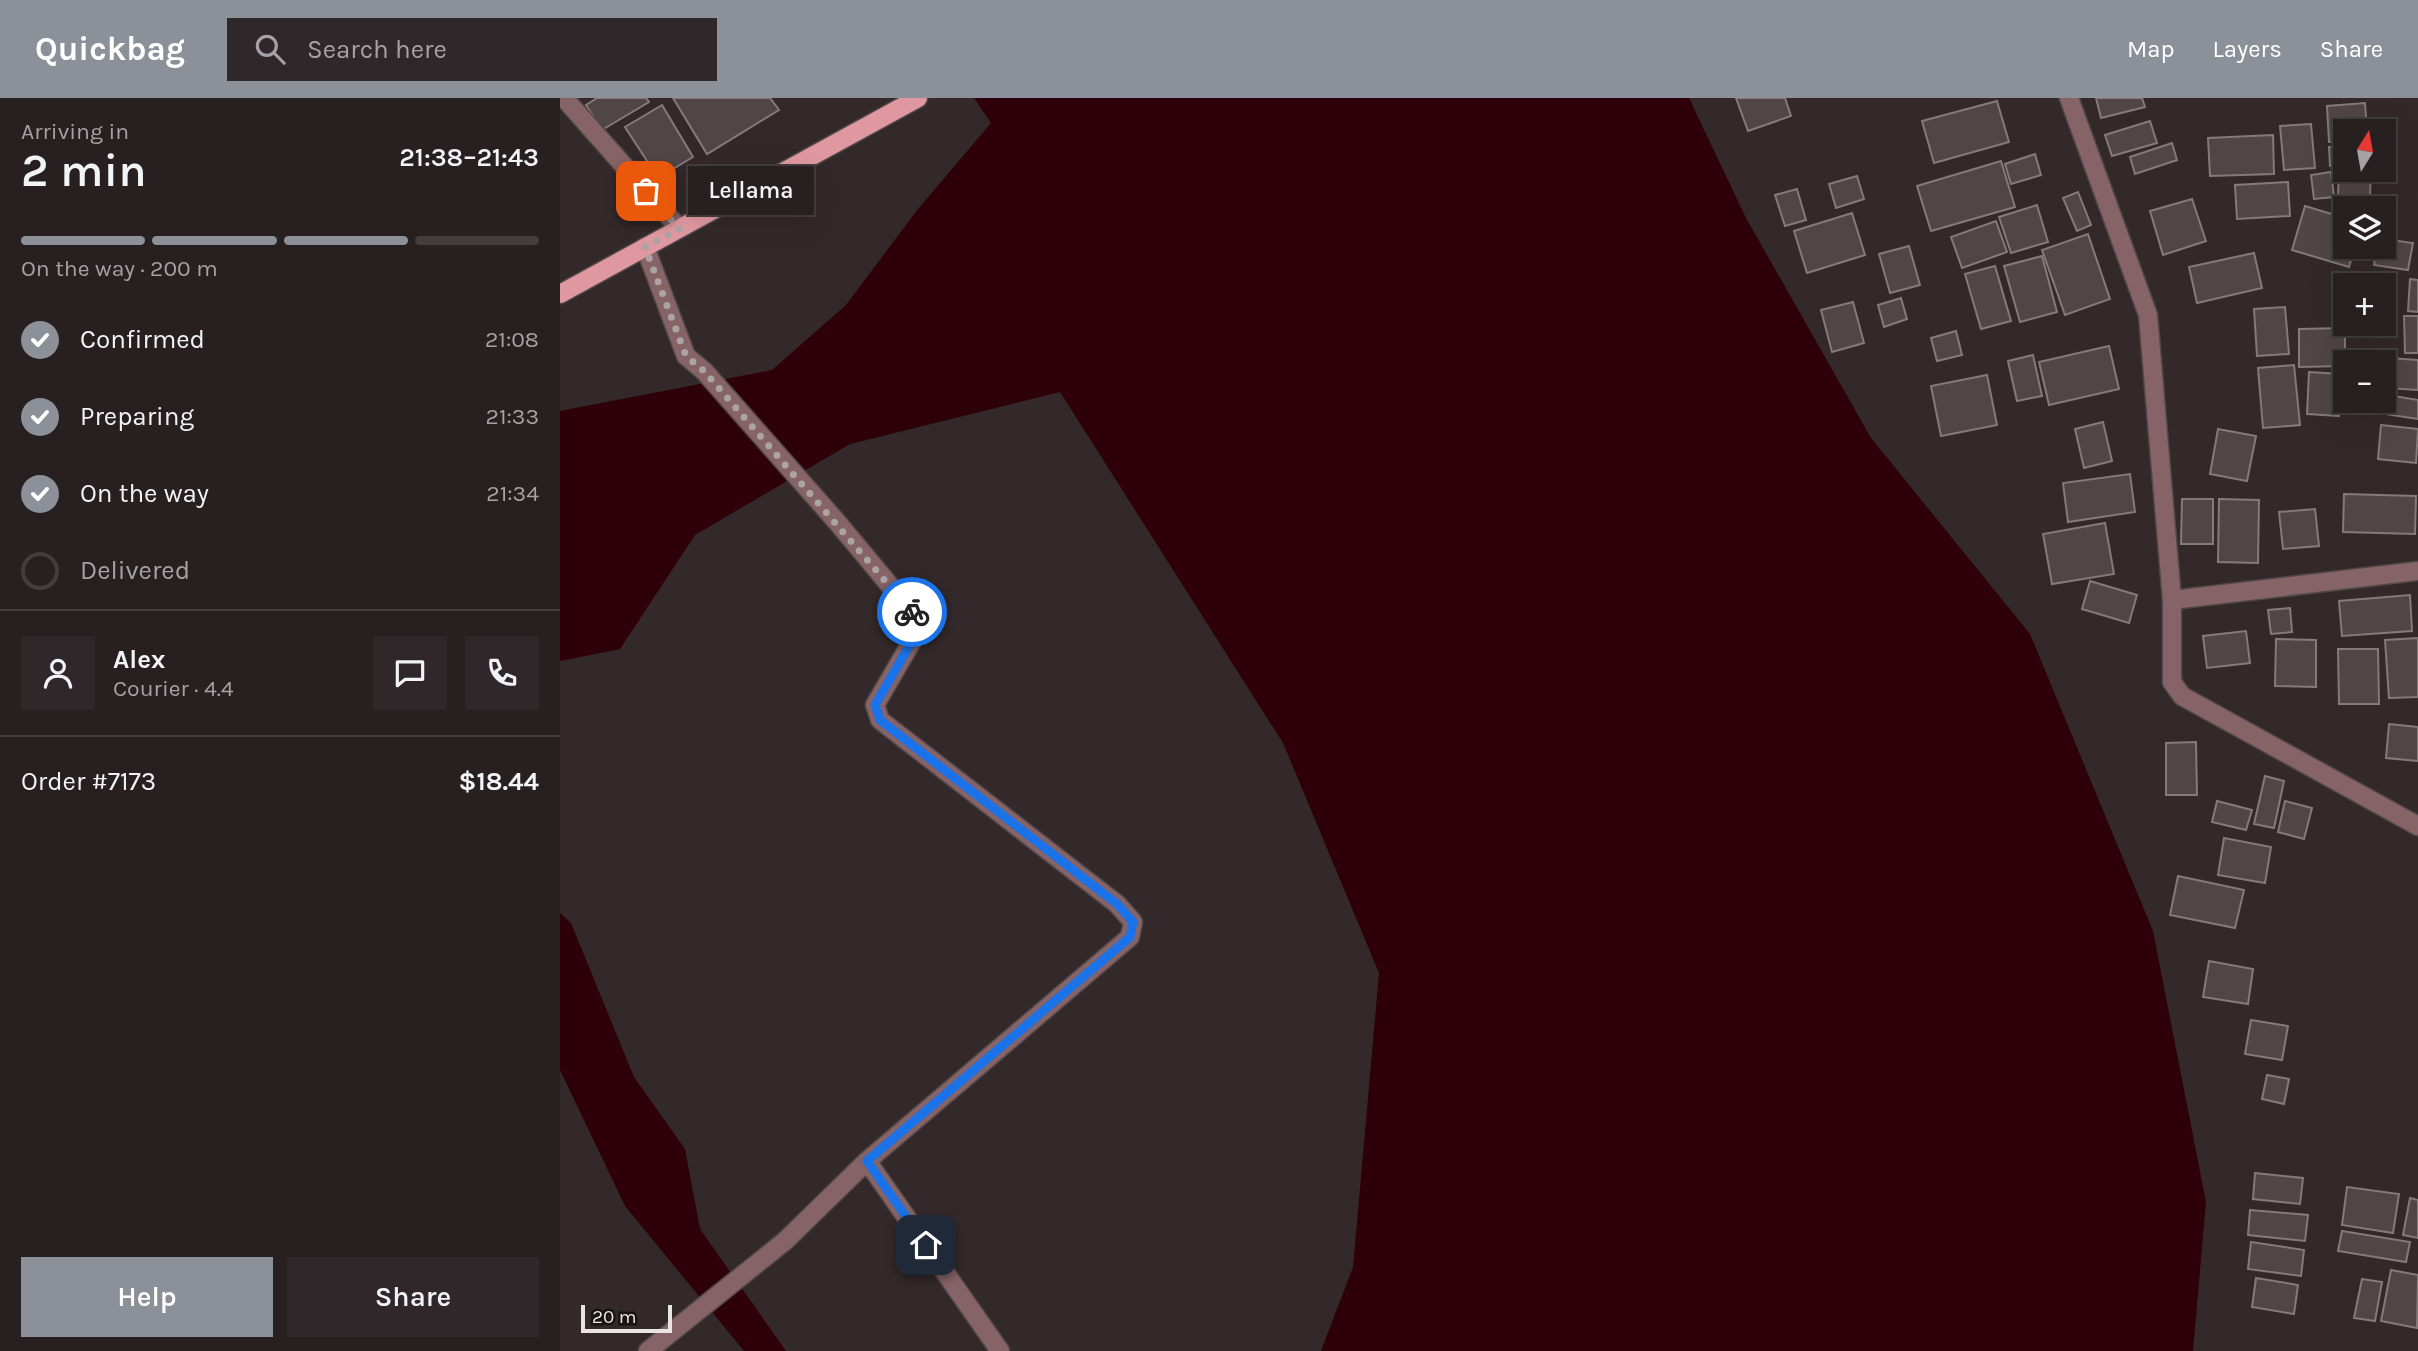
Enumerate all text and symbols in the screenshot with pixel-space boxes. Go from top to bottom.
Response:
search box [227,18,717,81]
text: Quickbag [35,30,185,68]
icon: search [251,30,289,68]
text: Search here [307,34,447,65]
text: Map [2127,35,2175,63]
text: Layers [2213,35,2282,63]
text: Share [2320,35,2383,63]
text: Arriving in [21,118,129,145]
north arrow [2333,119,2396,182]
map controls [2333,119,2396,413]
text: 21:38–21:43 [399,142,539,173]
text: 2 min [21,144,147,198]
pin [616,161,676,221]
callout: Lellama [688,166,814,216]
icon: bag [627,172,665,210]
text: Lellama [708,177,794,204]
button: layers [2333,196,2396,259]
text: On the way · 200 m [21,255,218,282]
button: + [2333,273,2396,336]
icon: check [21,321,59,359]
text: Confirmed [80,324,205,355]
text: 21:08 [485,326,539,353]
button: − [2333,350,2396,413]
icon: check [21,398,59,436]
text: Preparing [80,401,194,432]
text: 21:33 [486,403,539,430]
icon: check [21,475,59,513]
text: On the way [80,478,209,509]
text: 21:34 [486,480,539,507]
text: Delivered [80,555,190,586]
courier [877,577,947,647]
icon: bike [893,593,931,631]
button: person [21,636,95,710]
button: chat [373,636,447,710]
button: phone [465,636,539,710]
text: Alex [113,644,165,675]
text: Courier · 4.4 [113,675,234,702]
text: Order #7173 [21,766,156,797]
text: $18.44 [458,766,539,797]
pin [896,1215,956,1275]
icon: home [907,1226,945,1264]
button: Help [21,1257,273,1337]
button: Share [287,1257,539,1337]
scale bar [581,1302,672,1334]
text: 20 m [592,1306,637,1328]

